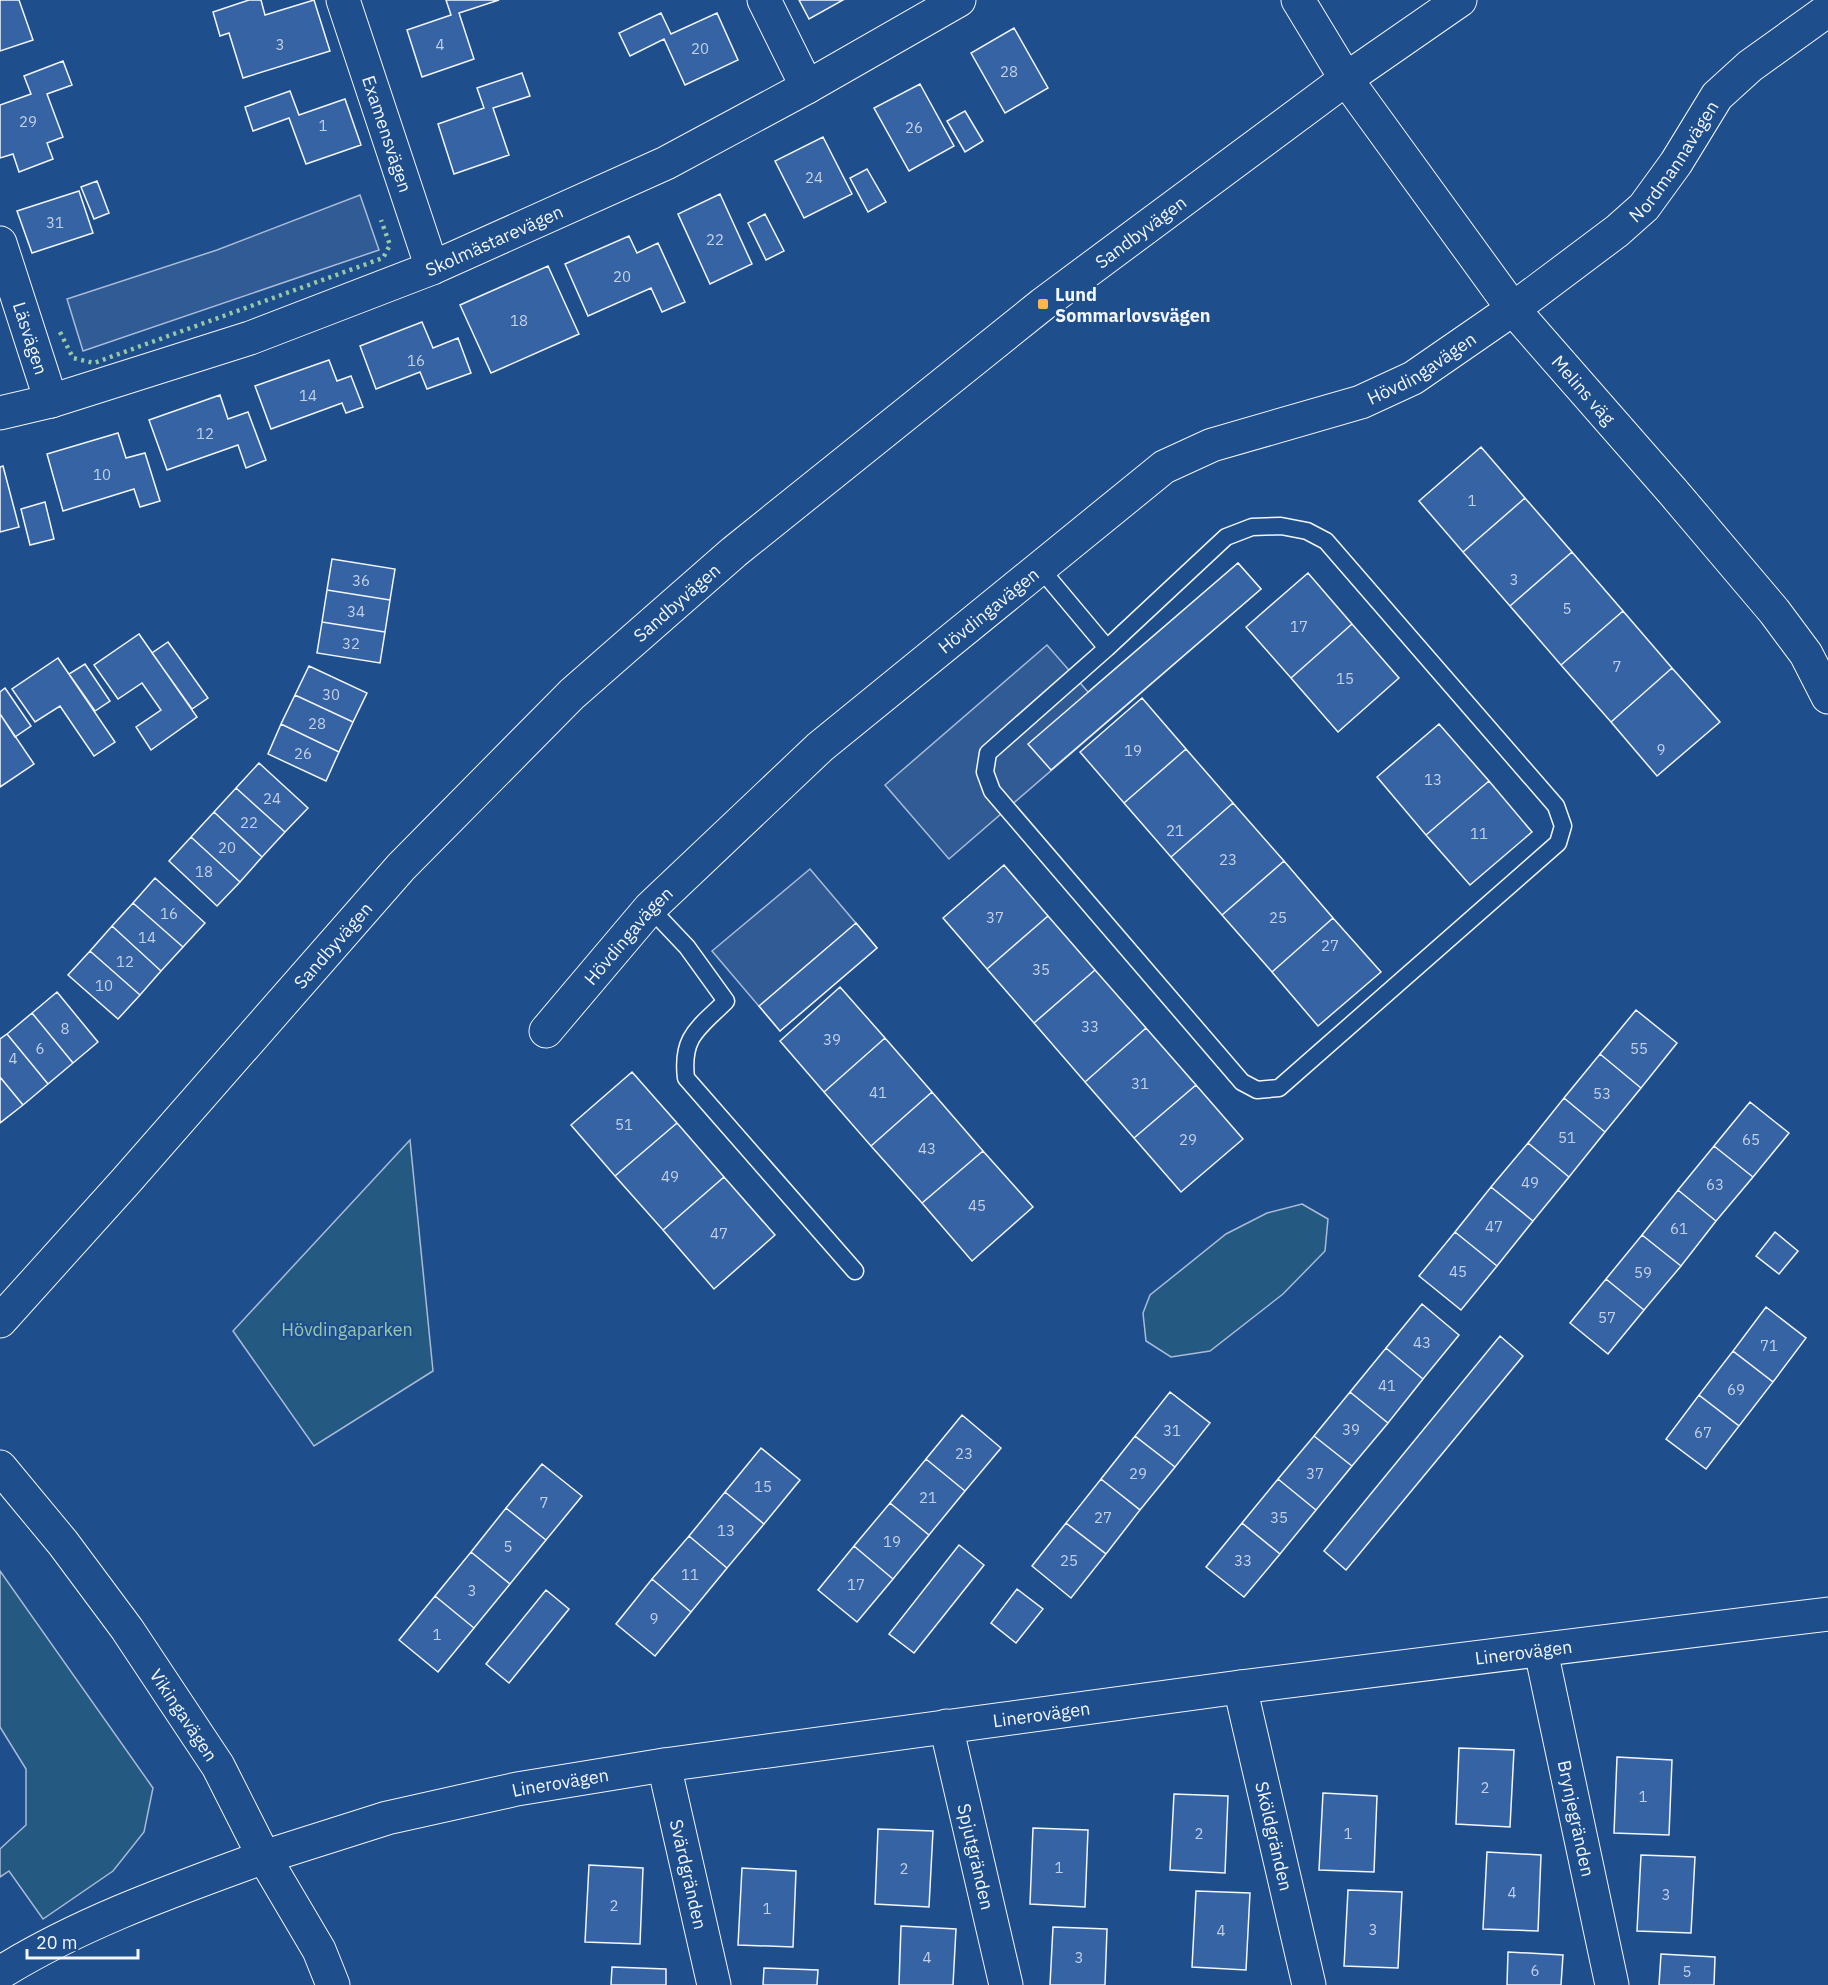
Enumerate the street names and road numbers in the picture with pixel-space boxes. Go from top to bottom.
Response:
street label: Examensvägen [357,73,418,195]
street label: Nordmannavägen [1624,96,1723,227]
street label: Sandbyvägen [1090,190,1191,273]
street label: Skolmästarevägen [422,199,566,281]
street label: Läsvägen [8,299,53,377]
street label: Hövdingavägen [1363,327,1480,409]
street label: Melins väg [1547,350,1621,430]
street label: Sandbyvägen [628,558,725,647]
street label: Hövdingavägen [933,562,1043,658]
street label: Hövdingavägen [579,881,677,989]
street label: Sandbyvägen [288,897,377,993]
street label: Linerovägen [1473,1634,1573,1669]
street label: Vikingavägen [145,1664,223,1766]
street label: Linerovägen [991,1696,1091,1732]
street label: Brynjegränden [1553,1758,1600,1879]
street label: Linerovägen [509,1763,610,1801]
street label: Sköldgränden [1251,1779,1298,1893]
street label: Spjutgränden [953,1801,1000,1912]
street label: Svärdgränden [665,1817,712,1931]

